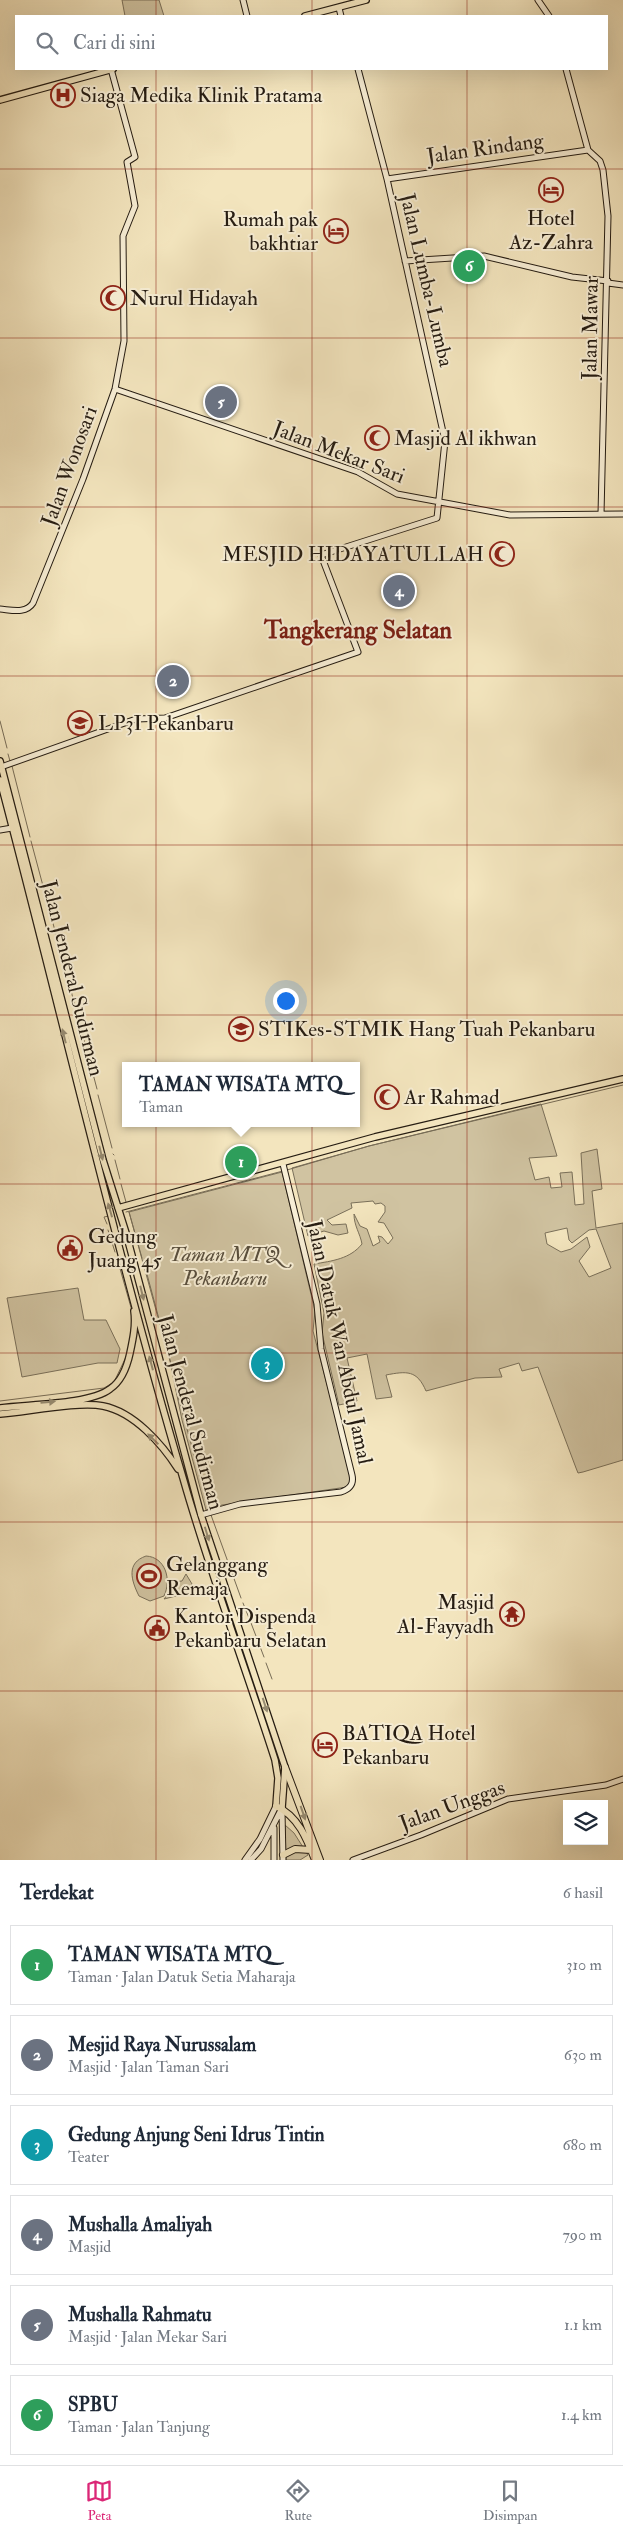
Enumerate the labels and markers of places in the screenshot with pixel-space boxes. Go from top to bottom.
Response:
hospital icon: Siaga Medika Klinik Pratama [50,82,76,108]
place label: Siaga Medika Klinik Pratama [80,82,323,109]
hotel icon: Hotel Az-Zahra [538,177,564,203]
place label: Hotel Az-Zahra [508,205,593,256]
place label: Rumah pak bakhtiar [223,206,318,257]
hotel icon: Rumah pak bakhtiar [323,218,349,244]
pin: 6 [453,247,485,285]
mosque icon: Nurul Hidayah [100,285,126,311]
place label: Nurul Hidayah [130,285,258,312]
pin: 5 [205,383,237,421]
mosque icon: Masjid Al ikhwan [364,425,390,451]
place label: Masjid Al ikhwan [394,425,537,452]
place label: MESJID HIDAYATULLAH [222,541,484,568]
mosque icon: MESJID HIDAYATULLAH [489,541,515,567]
pin: 4 [383,572,415,610]
pin: 2 [157,662,189,700]
school or university icon: LP3I Pekanbaru [67,710,93,736]
place label: LP3I Pekanbaru [98,710,234,737]
school or university icon: STIKes-STMIK Hang Tuah Pekanbaru [228,1016,254,1042]
place label: STIKes-STMIK Hang Tuah Pekanbaru [258,1016,595,1043]
mosque icon: Ar Rahmad [374,1084,400,1110]
place label: Ar Rahmad [403,1084,500,1111]
pin: 1 [225,1143,257,1181]
place label: Gedung Juang 45 [87,1223,162,1274]
public building icon: Gedung Juang 45 [57,1235,83,1261]
pin: 3 [251,1345,283,1383]
place label: Gelanggang Remaja [166,1551,268,1602]
sports icon: Gelanggang Remaja [136,1563,162,1589]
place label: Masjid Al-Fayyadh [396,1589,495,1640]
temple icon: Masjid Al-Fayyadh [499,1601,525,1627]
place label: Kantor Dispenda Pekanbaru Selatan [174,1603,327,1654]
public building icon: Kantor Dispenda Pekanbaru Selatan [144,1615,170,1641]
place label: BATIQA Hotel Pekanbaru [342,1720,476,1771]
hotel icon: BATIQA Hotel Pekanbaru [312,1732,338,1758]

